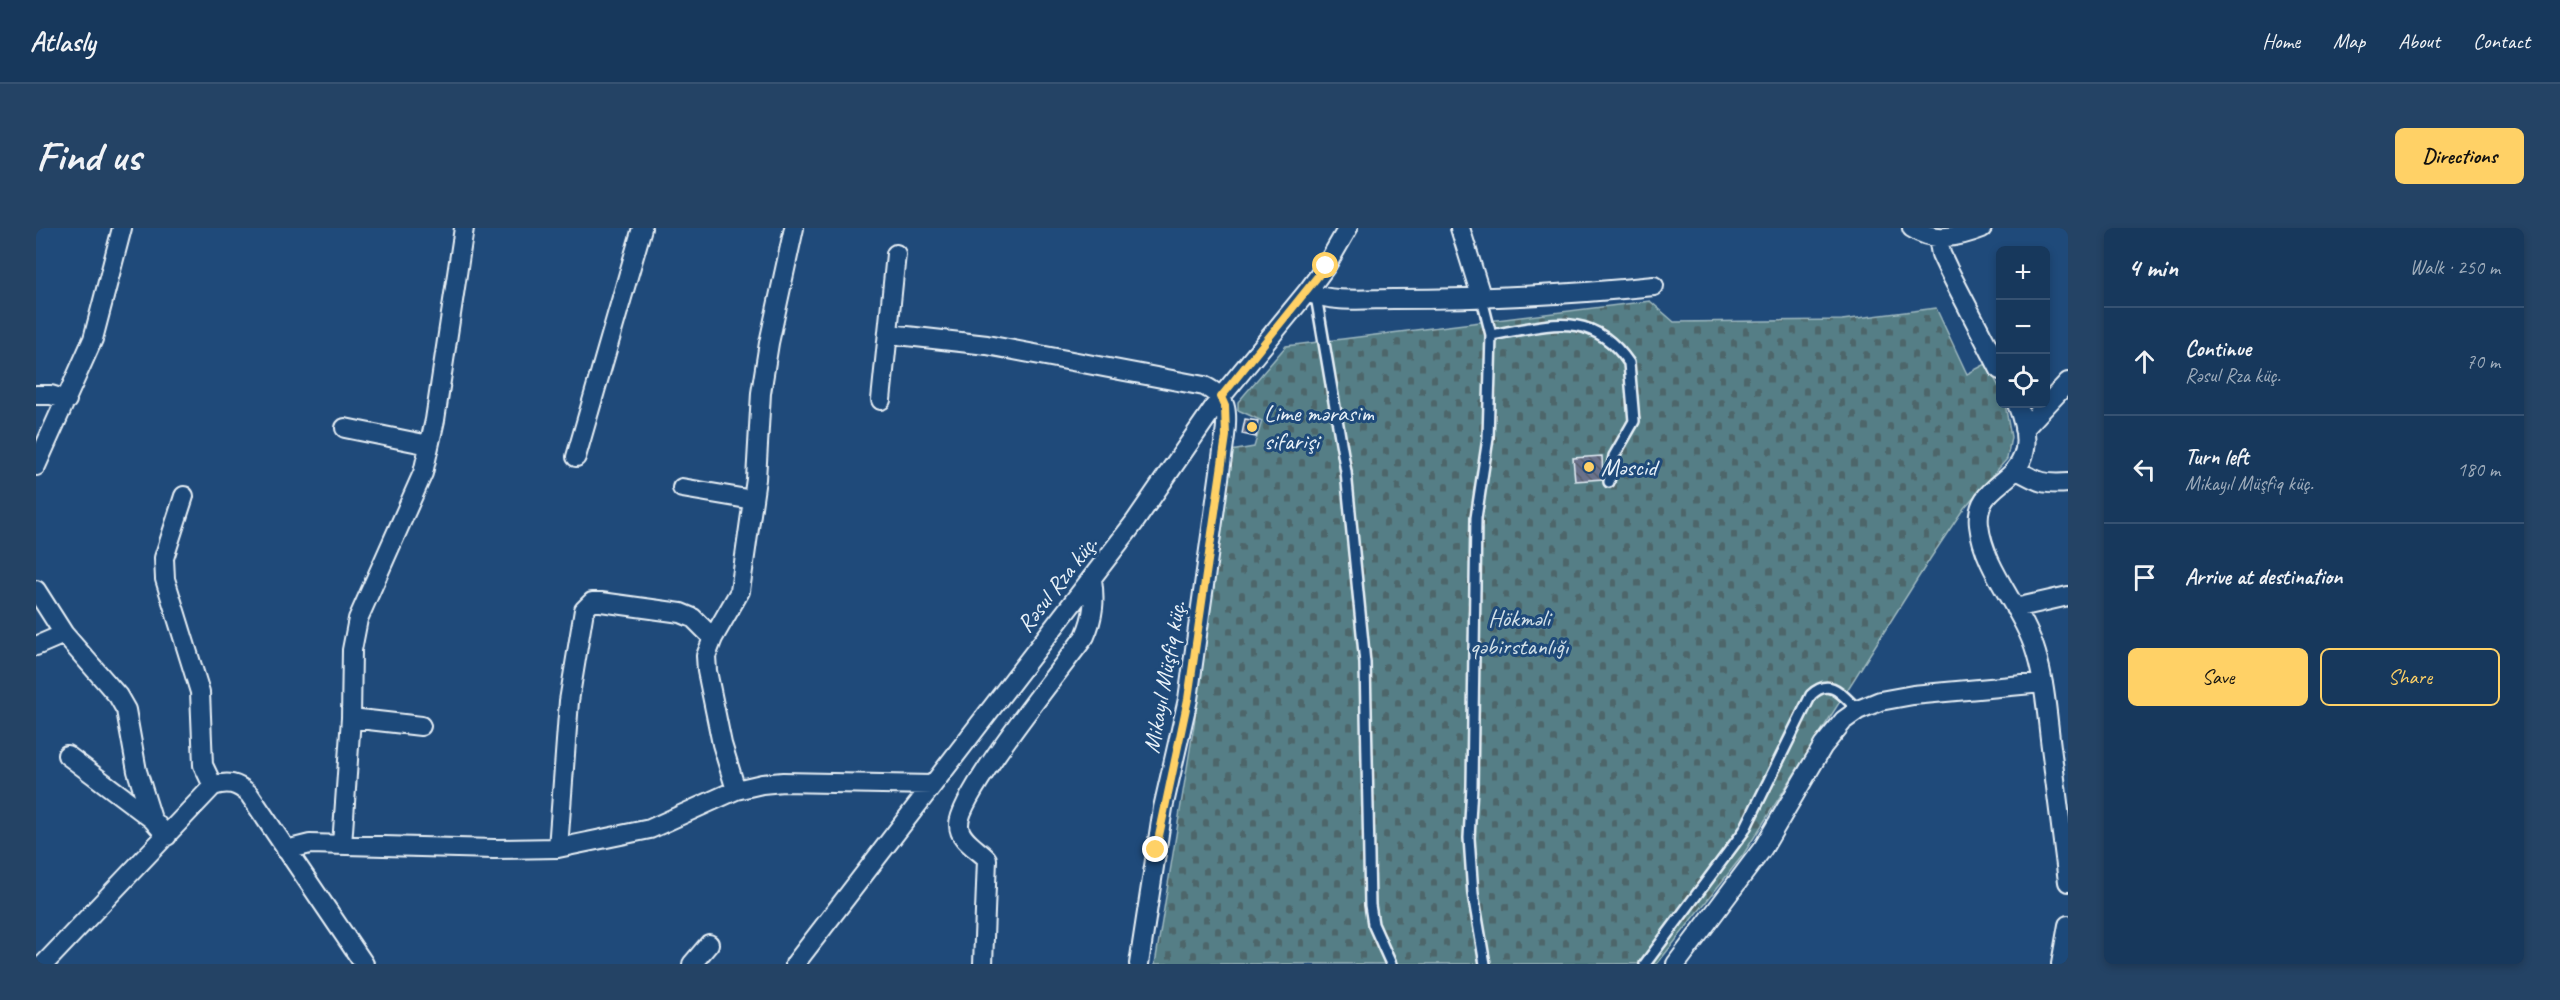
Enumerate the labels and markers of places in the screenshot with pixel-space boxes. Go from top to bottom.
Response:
place label: Lime mərasim sifarişi [1264,398,1374,456]
marker: Lime mərasim sifarişi [1245,420,1259,434]
place label: Məscid [1601,452,1660,482]
marker: Məscid [1582,460,1596,474]

